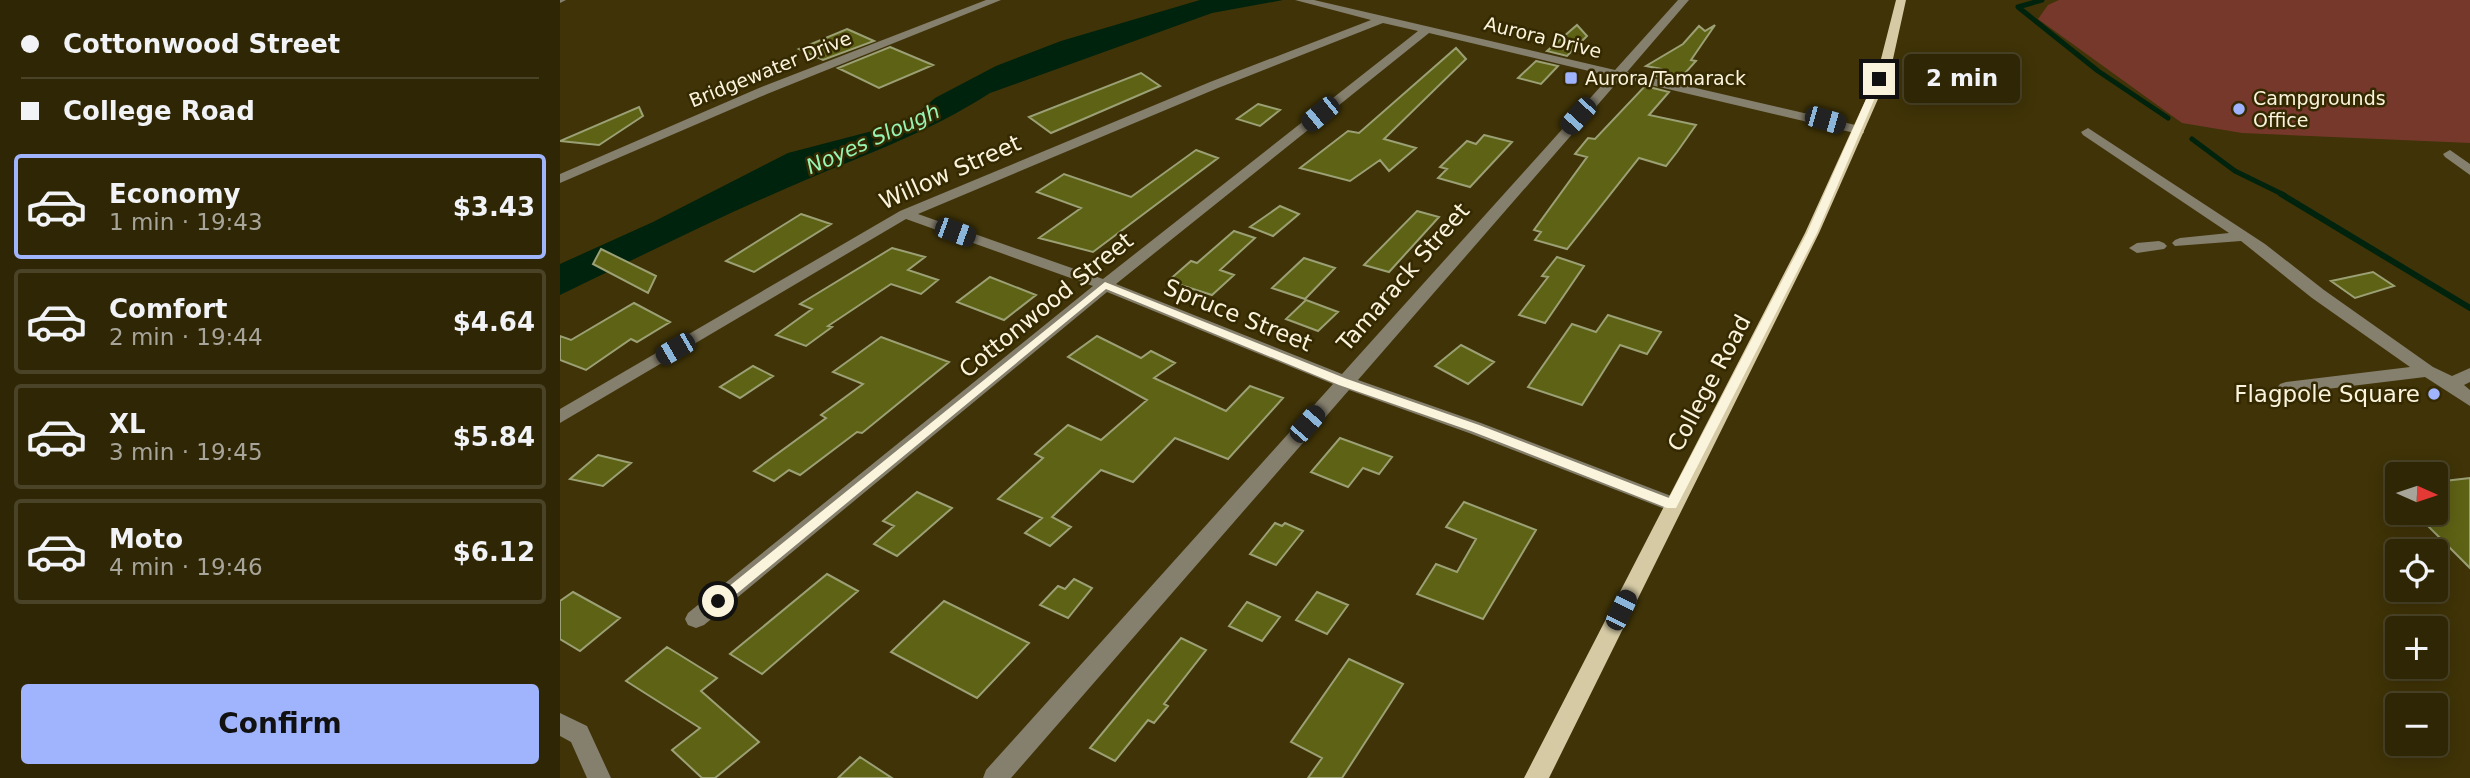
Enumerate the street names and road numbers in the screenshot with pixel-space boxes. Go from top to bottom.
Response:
street label: Aurora Drive [1482,12,1604,62]
street label: Bridgewater Drive [686,26,854,112]
street label: Willow Street [876,129,1024,215]
street label: Tamarack Street [1331,198,1474,357]
street label: Cottonwood Street [954,227,1138,383]
street label: Spruce Street [1160,273,1316,357]
street label: College Road [1662,310,1756,456]

